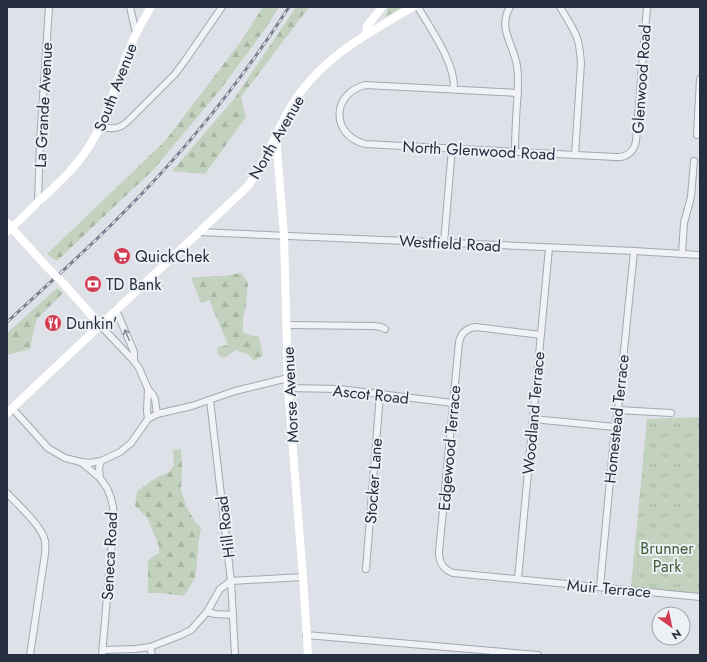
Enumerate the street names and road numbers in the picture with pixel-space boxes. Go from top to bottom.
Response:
street label: Glenwood Road [626,24,657,134]
street label: South Avenue [88,40,143,135]
street label: La Grande Avenue [29,42,58,168]
street label: North Avenue [243,91,310,183]
street label: North Glenwood Road [402,135,556,166]
street label: Westfield Road [398,229,502,258]
street label: Morse Avenue [276,346,305,444]
street label: Woodland Terrace [517,351,550,476]
street label: Homestead Terrace [598,353,635,485]
street label: Ascot Road [332,379,410,410]
street label: Edgewood Terrace [433,384,466,512]
street label: Stocker Lane [359,437,388,525]
street label: Hill Road [210,495,241,559]
street label: Seneca Road [96,511,123,601]
street label: Muir Terrace [566,573,652,604]

